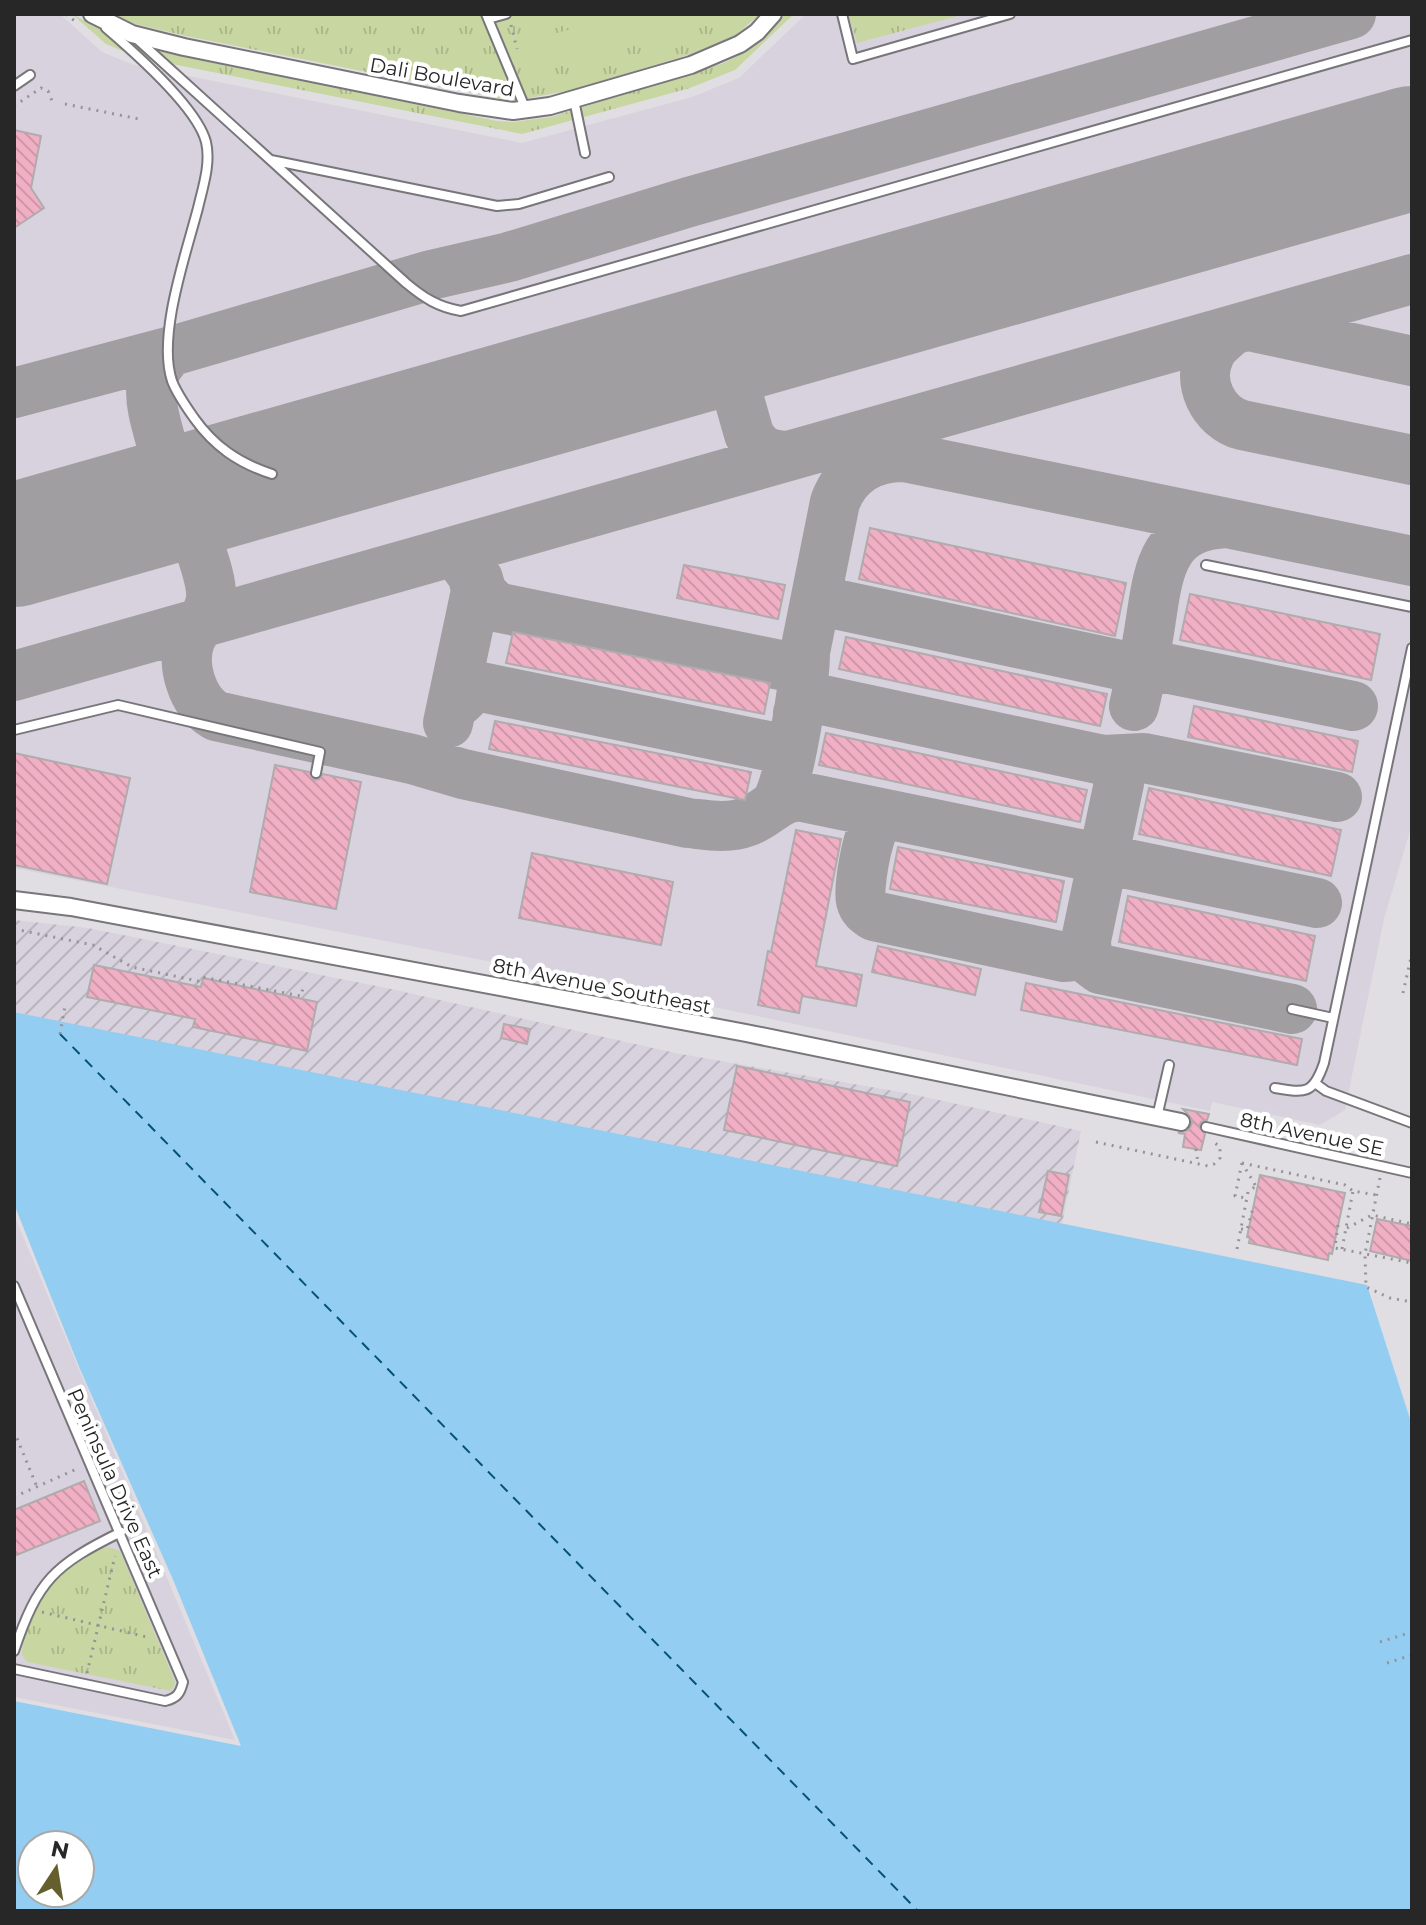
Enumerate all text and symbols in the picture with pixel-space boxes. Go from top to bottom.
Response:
street label: Dali Boulevard [368,52,516,102]
street label: 8th Avenue Southeast [491,953,713,1019]
street label: 8th Avenue SE [1238,1107,1386,1161]
street label: Peninsula Drive East [62,1385,168,1581]
north arrow [16,1829,96,1909]
text: N [49,1835,72,1865]

